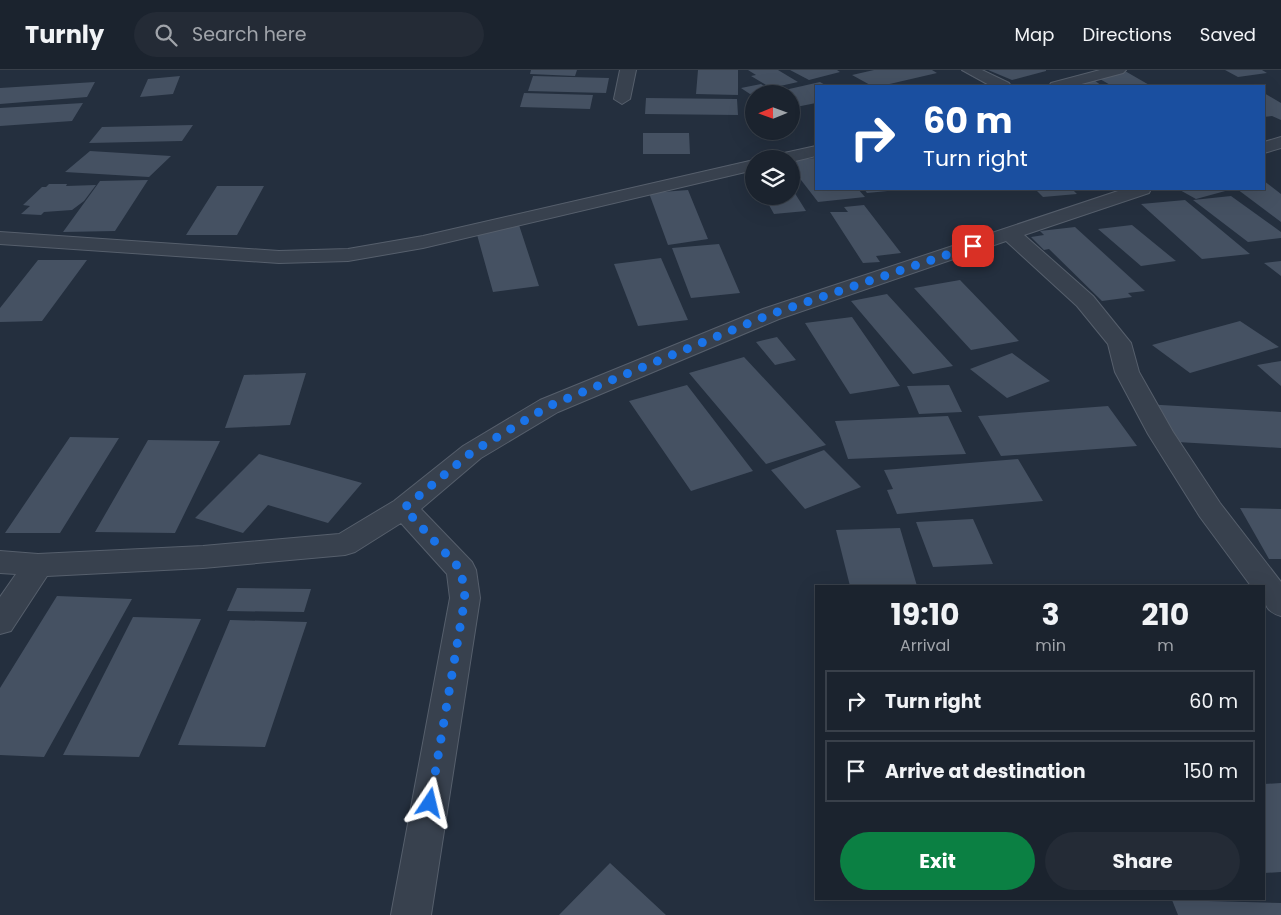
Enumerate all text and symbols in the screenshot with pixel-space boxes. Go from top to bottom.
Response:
search box [134,12,484,57]
text: Turnly [25,18,104,51]
icon: search [152,21,180,49]
text: Search here [192,21,307,48]
text: Map [1015,22,1054,47]
text: Directions [1082,22,1172,47]
text: Saved [1200,22,1256,47]
north arrow [745,85,800,140]
map controls [745,85,800,205]
text: 60 m [923,96,1013,145]
icon: right [840,105,905,170]
text: Turn right [923,143,1028,174]
button: layers [745,150,800,205]
pin [952,225,994,267]
icon: arrive [959,232,987,260]
text: 19:10 [891,593,960,636]
text: 3 [1041,593,1060,636]
text: 210 [1141,593,1189,636]
text: Arrival [900,634,950,657]
text: min [1035,634,1066,657]
text: m [1157,634,1174,657]
icon: right [842,687,870,715]
text: Turn right [885,688,981,715]
text: 60 m [1189,688,1238,715]
icon: arrive [842,757,870,785]
text: Arrive at destination [885,758,1086,785]
text: 150 m [1183,758,1238,785]
position arrow [403,776,455,828]
button: Exit [840,832,1035,890]
button: Share [1045,832,1240,890]

